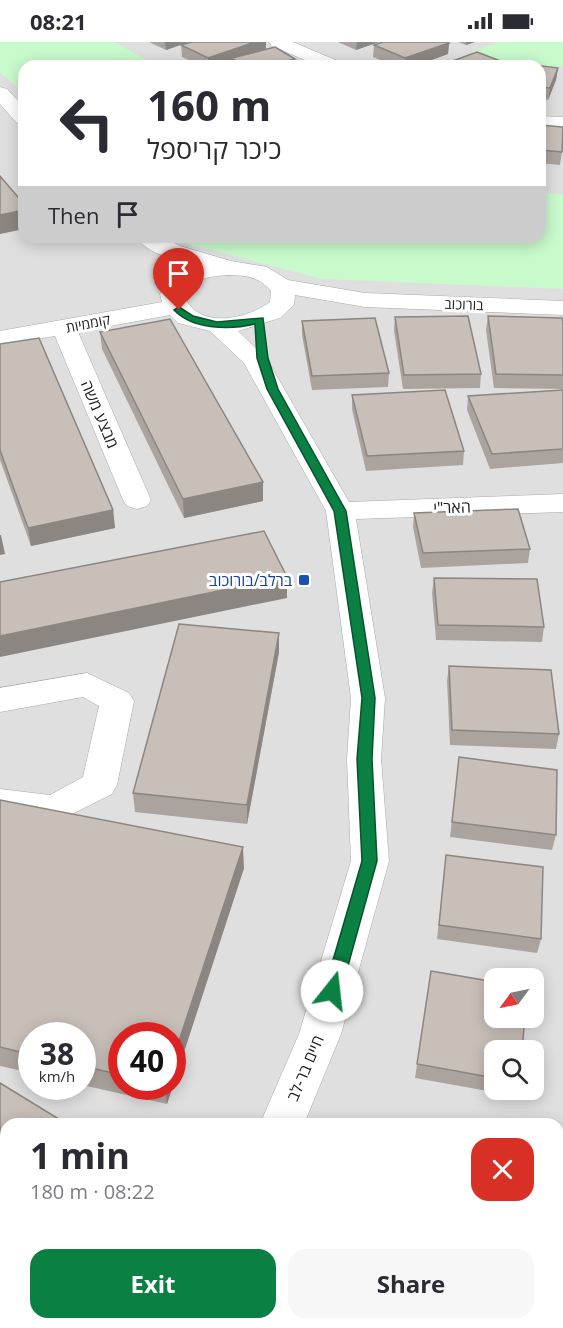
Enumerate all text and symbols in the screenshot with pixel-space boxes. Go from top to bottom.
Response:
text: 08:21 [30,6,87,36]
text: 160 m [147,76,271,133]
icon: left [48,84,126,162]
text: כיכר קריספל [147,130,281,167]
icon: arrive [111,198,144,231]
text: Then [48,200,99,230]
pin [153,248,204,310]
icon: arrive [162,257,195,290]
street label: בורוכוב [444,294,485,314]
street label: קוממיות [64,309,112,337]
street label: מבצע משה [76,377,124,451]
street label: האר"י [433,495,471,519]
place label: ברלב/בורוכוב [209,569,293,591]
marker: ברלב/בורוכוב [297,573,311,587]
position arrow [300,959,364,1023]
north arrow [484,968,544,1028]
map controls [484,968,544,1100]
speed limit sign: 40 [108,1022,186,1100]
street label: חיים בר-לב [281,1032,329,1104]
text: 38 [40,1033,74,1074]
button: search [484,1040,544,1100]
text: km/h [39,1066,75,1086]
text: 1 min [30,1131,130,1180]
button: close [471,1138,534,1201]
text: 180 m · 08:22 [30,1178,155,1205]
button: Exit [30,1249,276,1318]
button: Share [288,1249,534,1318]

